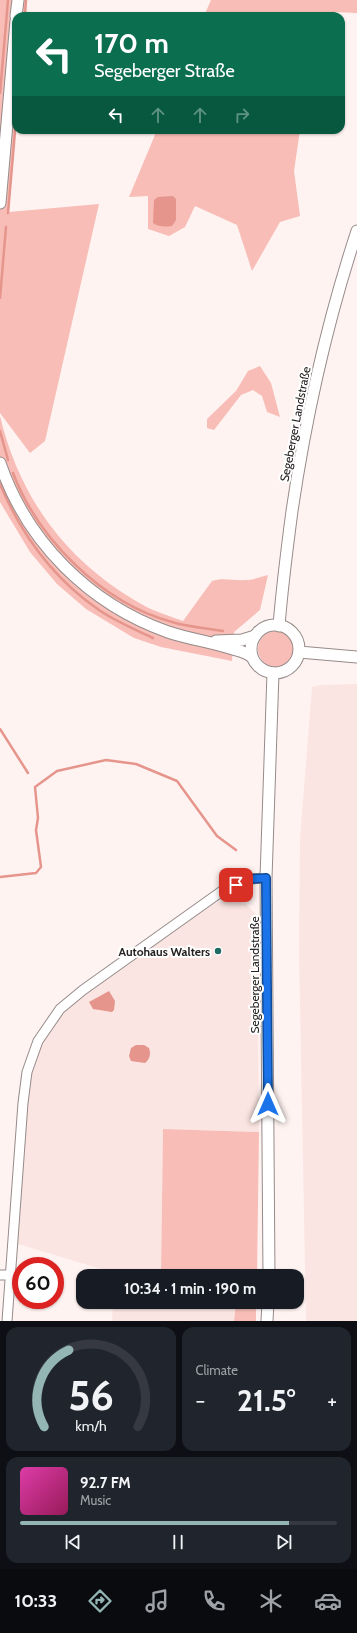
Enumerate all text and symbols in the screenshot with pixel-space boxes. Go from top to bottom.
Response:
text: 170 m [94,26,169,60]
icon: left [28,28,80,80]
text: Segeberger Straße [94,60,235,82]
icon: left [105,104,127,126]
icon: ahead [147,104,169,126]
icon: ahead [189,104,211,126]
icon: right [231,104,253,126]
street label: Segeberger Landstraße [276,365,314,483]
pin [219,868,253,902]
icon: arrive [225,874,247,896]
street label: Segeberger Landstraße [247,916,262,1034]
place label: Autohaus Walters [119,944,210,959]
marker: Autohaus Walters [213,946,223,956]
position arrow [247,1083,289,1125]
speed limit sign: 60 [12,1257,64,1309]
text: 10:34 · 1 min · 190 m [124,1280,256,1298]
text: Climate [196,1362,238,1378]
text: 56 [68,1370,114,1420]
text: 21.5° [237,1382,295,1419]
text: − [196,1387,205,1414]
text: + [327,1387,337,1414]
text: km/h [75,1417,106,1435]
text: 92.7 FM [80,1474,131,1492]
text: Music [80,1492,111,1508]
icon: previous [62,1531,84,1553]
icon: pause [167,1531,189,1553]
icon: next [273,1531,295,1553]
icon: directions [86,1587,114,1615]
icon: music [143,1587,171,1615]
icon: phone [200,1587,228,1615]
icon: climate [257,1587,285,1615]
icon: car [314,1587,342,1615]
text: 10:33 [15,1590,57,1612]

